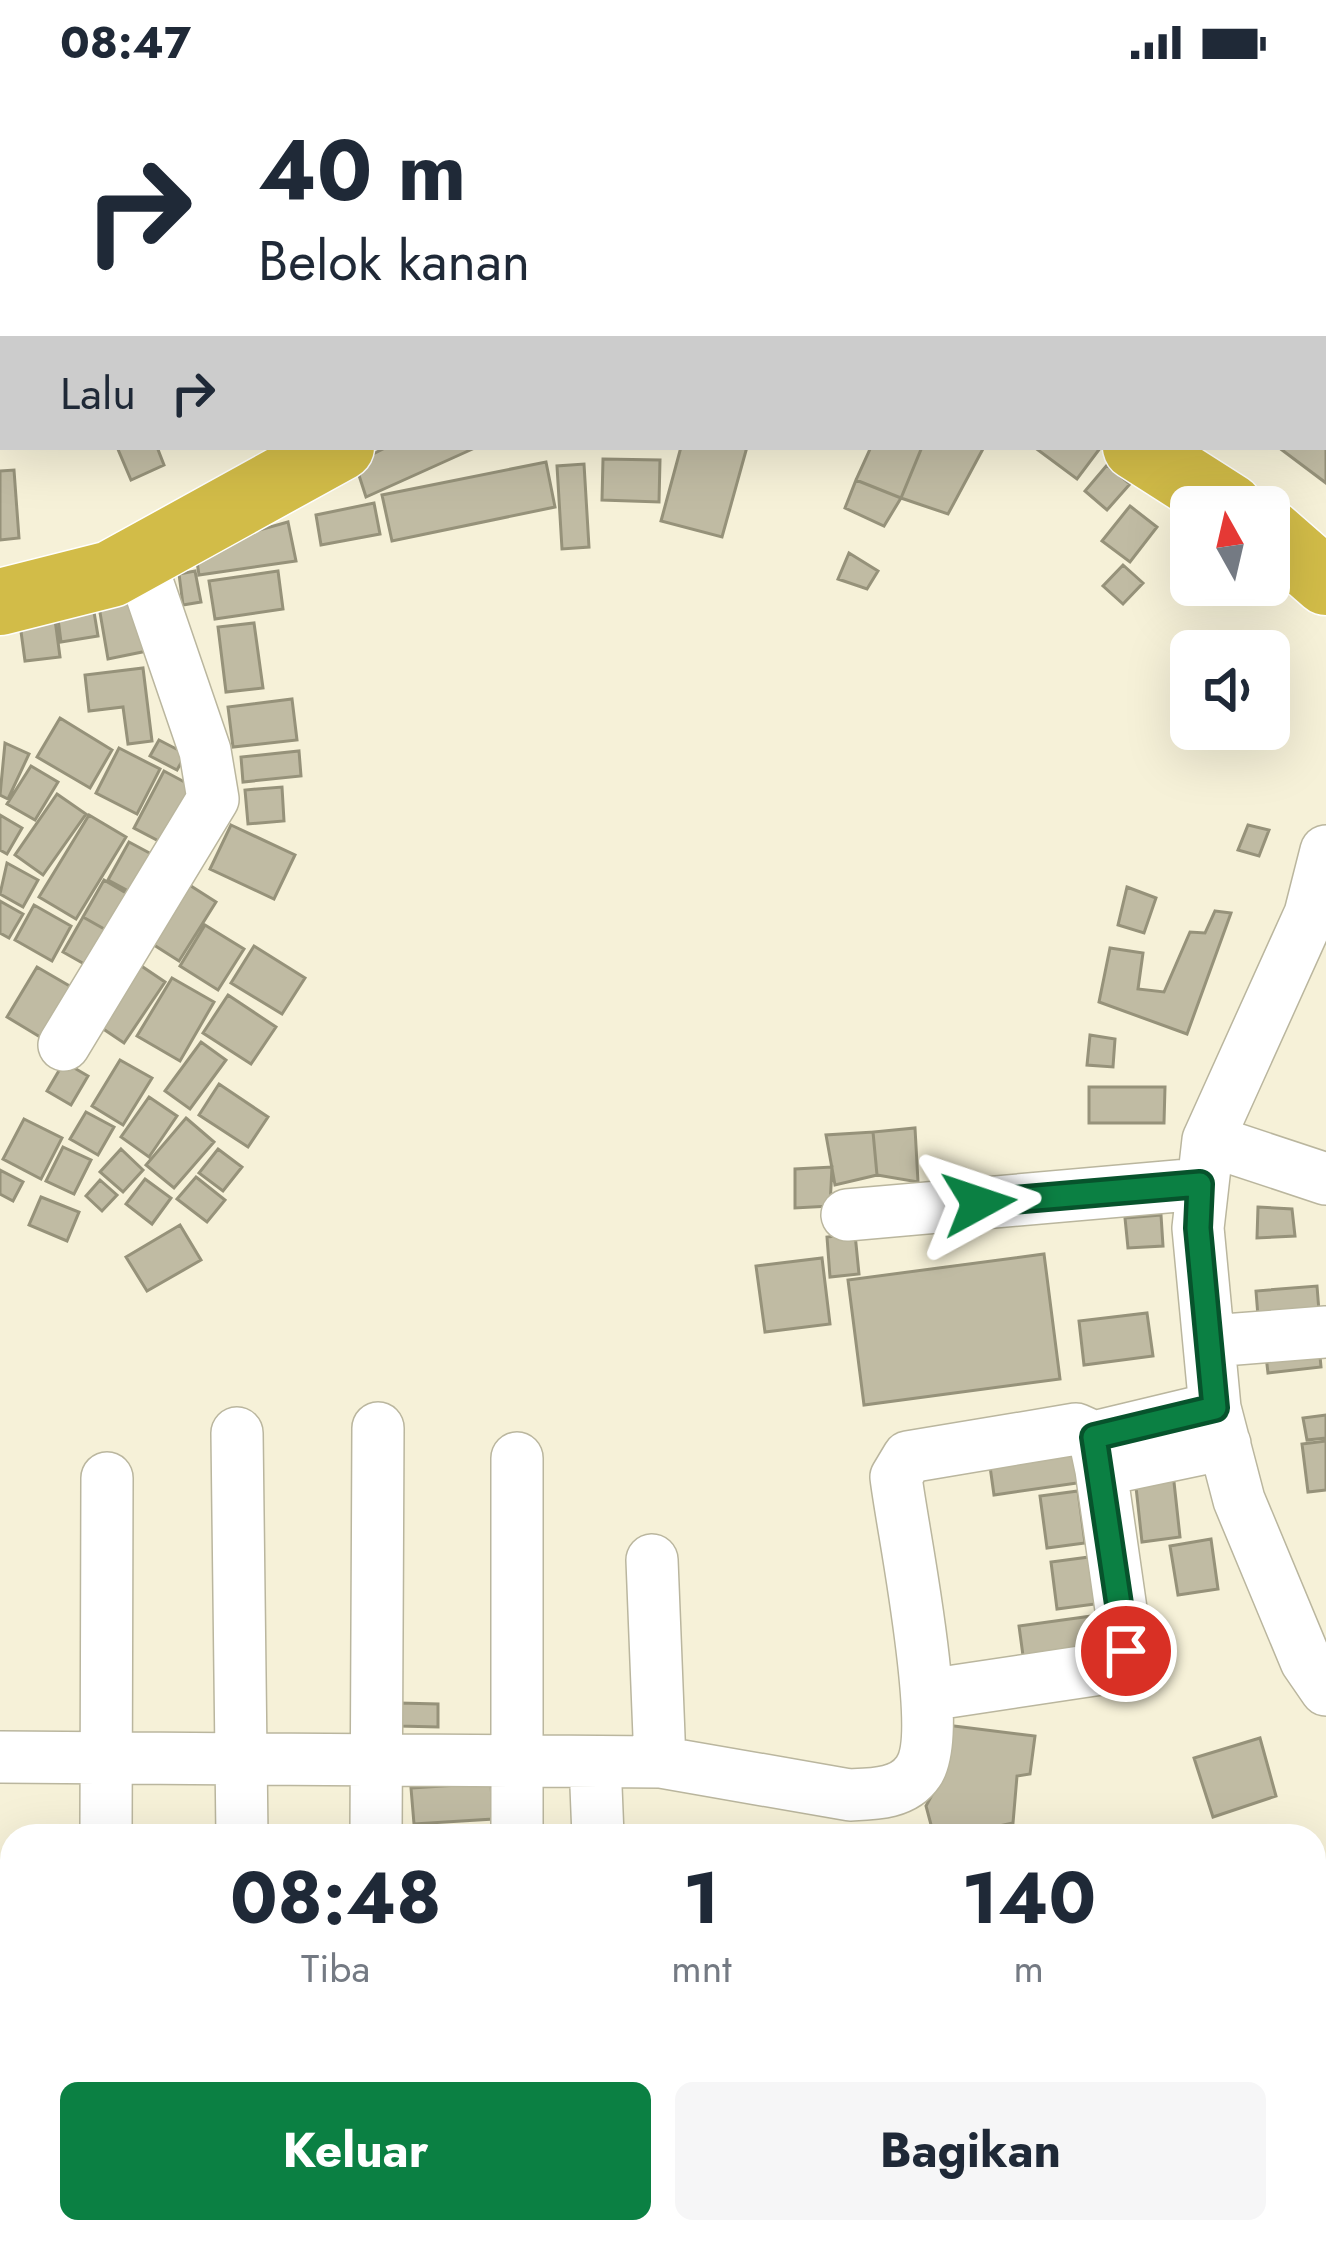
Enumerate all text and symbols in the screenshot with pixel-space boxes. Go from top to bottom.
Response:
text: 08:47 [60,10,191,75]
text: 40 m [258,110,466,232]
icon: right [60,132,216,288]
text: Belok kanan [258,222,530,300]
icon: right [160,360,226,426]
text: Lalu [60,361,136,426]
north arrow [1170,486,1290,606]
map controls [1170,486,1290,750]
button: sound [1170,630,1290,750]
position arrow [916,1140,1042,1266]
pin [1075,1600,1177,1702]
icon: arrive [1093,1618,1159,1684]
text: 08:48 [230,1846,441,1950]
text: 1 [683,1846,720,1950]
text: 140 [961,1846,1096,1950]
text: Tiba [301,1940,370,1997]
text: mnt [671,1940,732,1997]
text: m [1014,1940,1044,1997]
button: Keluar [60,2082,651,2220]
button: Bagikan [675,2082,1266,2220]

